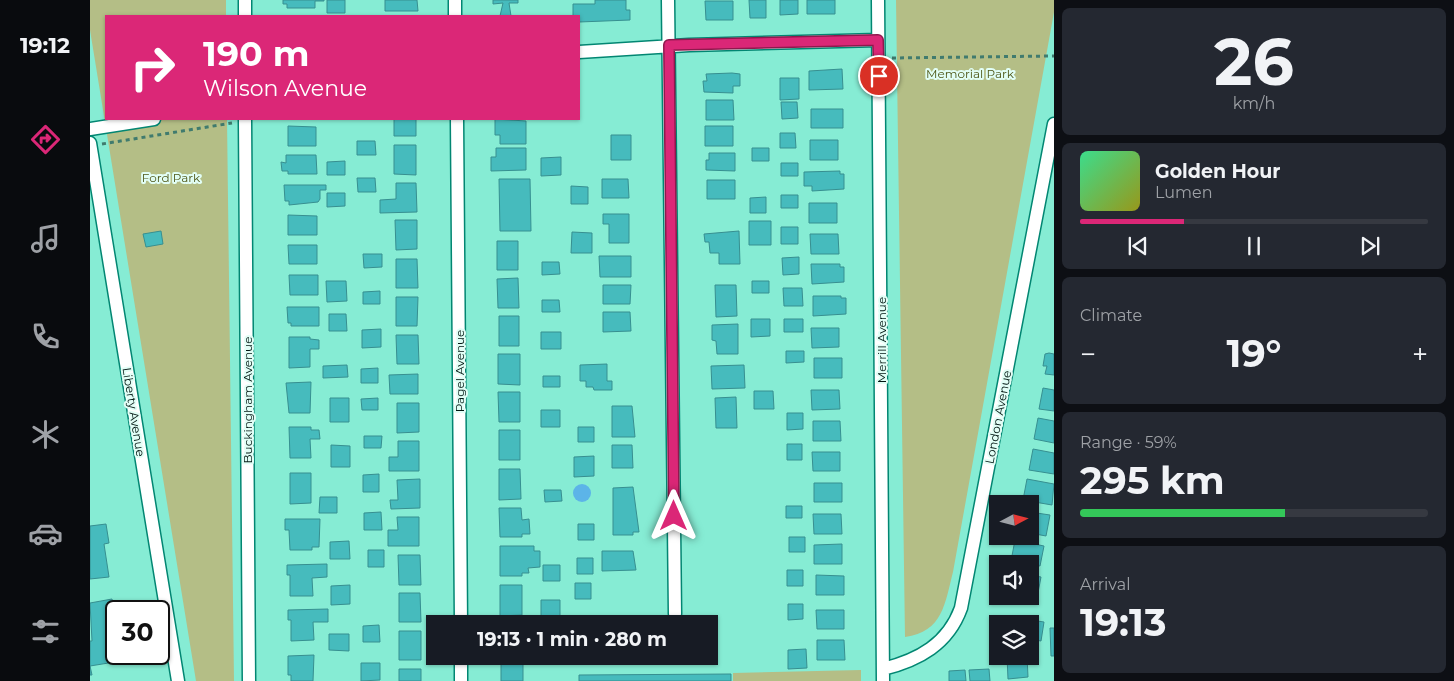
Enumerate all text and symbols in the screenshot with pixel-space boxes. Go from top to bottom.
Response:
text: 26 [1214,22,1294,101]
text: 19:12 [20,32,70,59]
text: 190 m [203,32,309,75]
icon: right [120,35,185,100]
pin [858,55,900,97]
icon: arrive [865,62,893,90]
park label: Memorial Park [926,66,1015,81]
text: Wilson Avenue [203,75,367,102]
text: km/h [1233,94,1275,113]
icon: directions [28,122,63,157]
text: Golden Hour [1155,160,1281,183]
park label: Ford Park [142,170,201,185]
text: Lumen [1155,183,1213,202]
icon: music [28,221,63,256]
icon: previous [1124,232,1152,260]
icon: pause [1240,232,1268,260]
icon: next [1356,232,1384,260]
street label: Merrill Avenue [874,297,889,383]
text: Climate [1080,306,1142,325]
icon: phone [28,319,63,354]
street label: Pagel Avenue [452,330,467,412]
text: 19° [1227,330,1282,377]
street label: Buckingham Avenue [240,337,255,463]
text: − [1080,337,1096,371]
text: + [1412,337,1428,371]
street label: Liberty Avenue [120,366,148,458]
street label: London Avenue [982,369,1014,465]
icon: climate [28,417,63,452]
text: Range · 59% [1080,433,1177,452]
text: 295 km [1080,457,1225,504]
position arrow [647,489,699,541]
north arrow [989,495,1039,545]
map controls [989,495,1039,665]
icon: car [28,516,63,551]
button: sound [989,555,1039,605]
text: Arrival [1080,575,1130,594]
text: 19:13 [1080,599,1166,646]
speed limit sign: 30 [105,600,170,665]
icon: filters [28,614,63,649]
button: layers [989,615,1039,665]
text: 19:13 · 1 min · 280 m [477,628,667,651]

